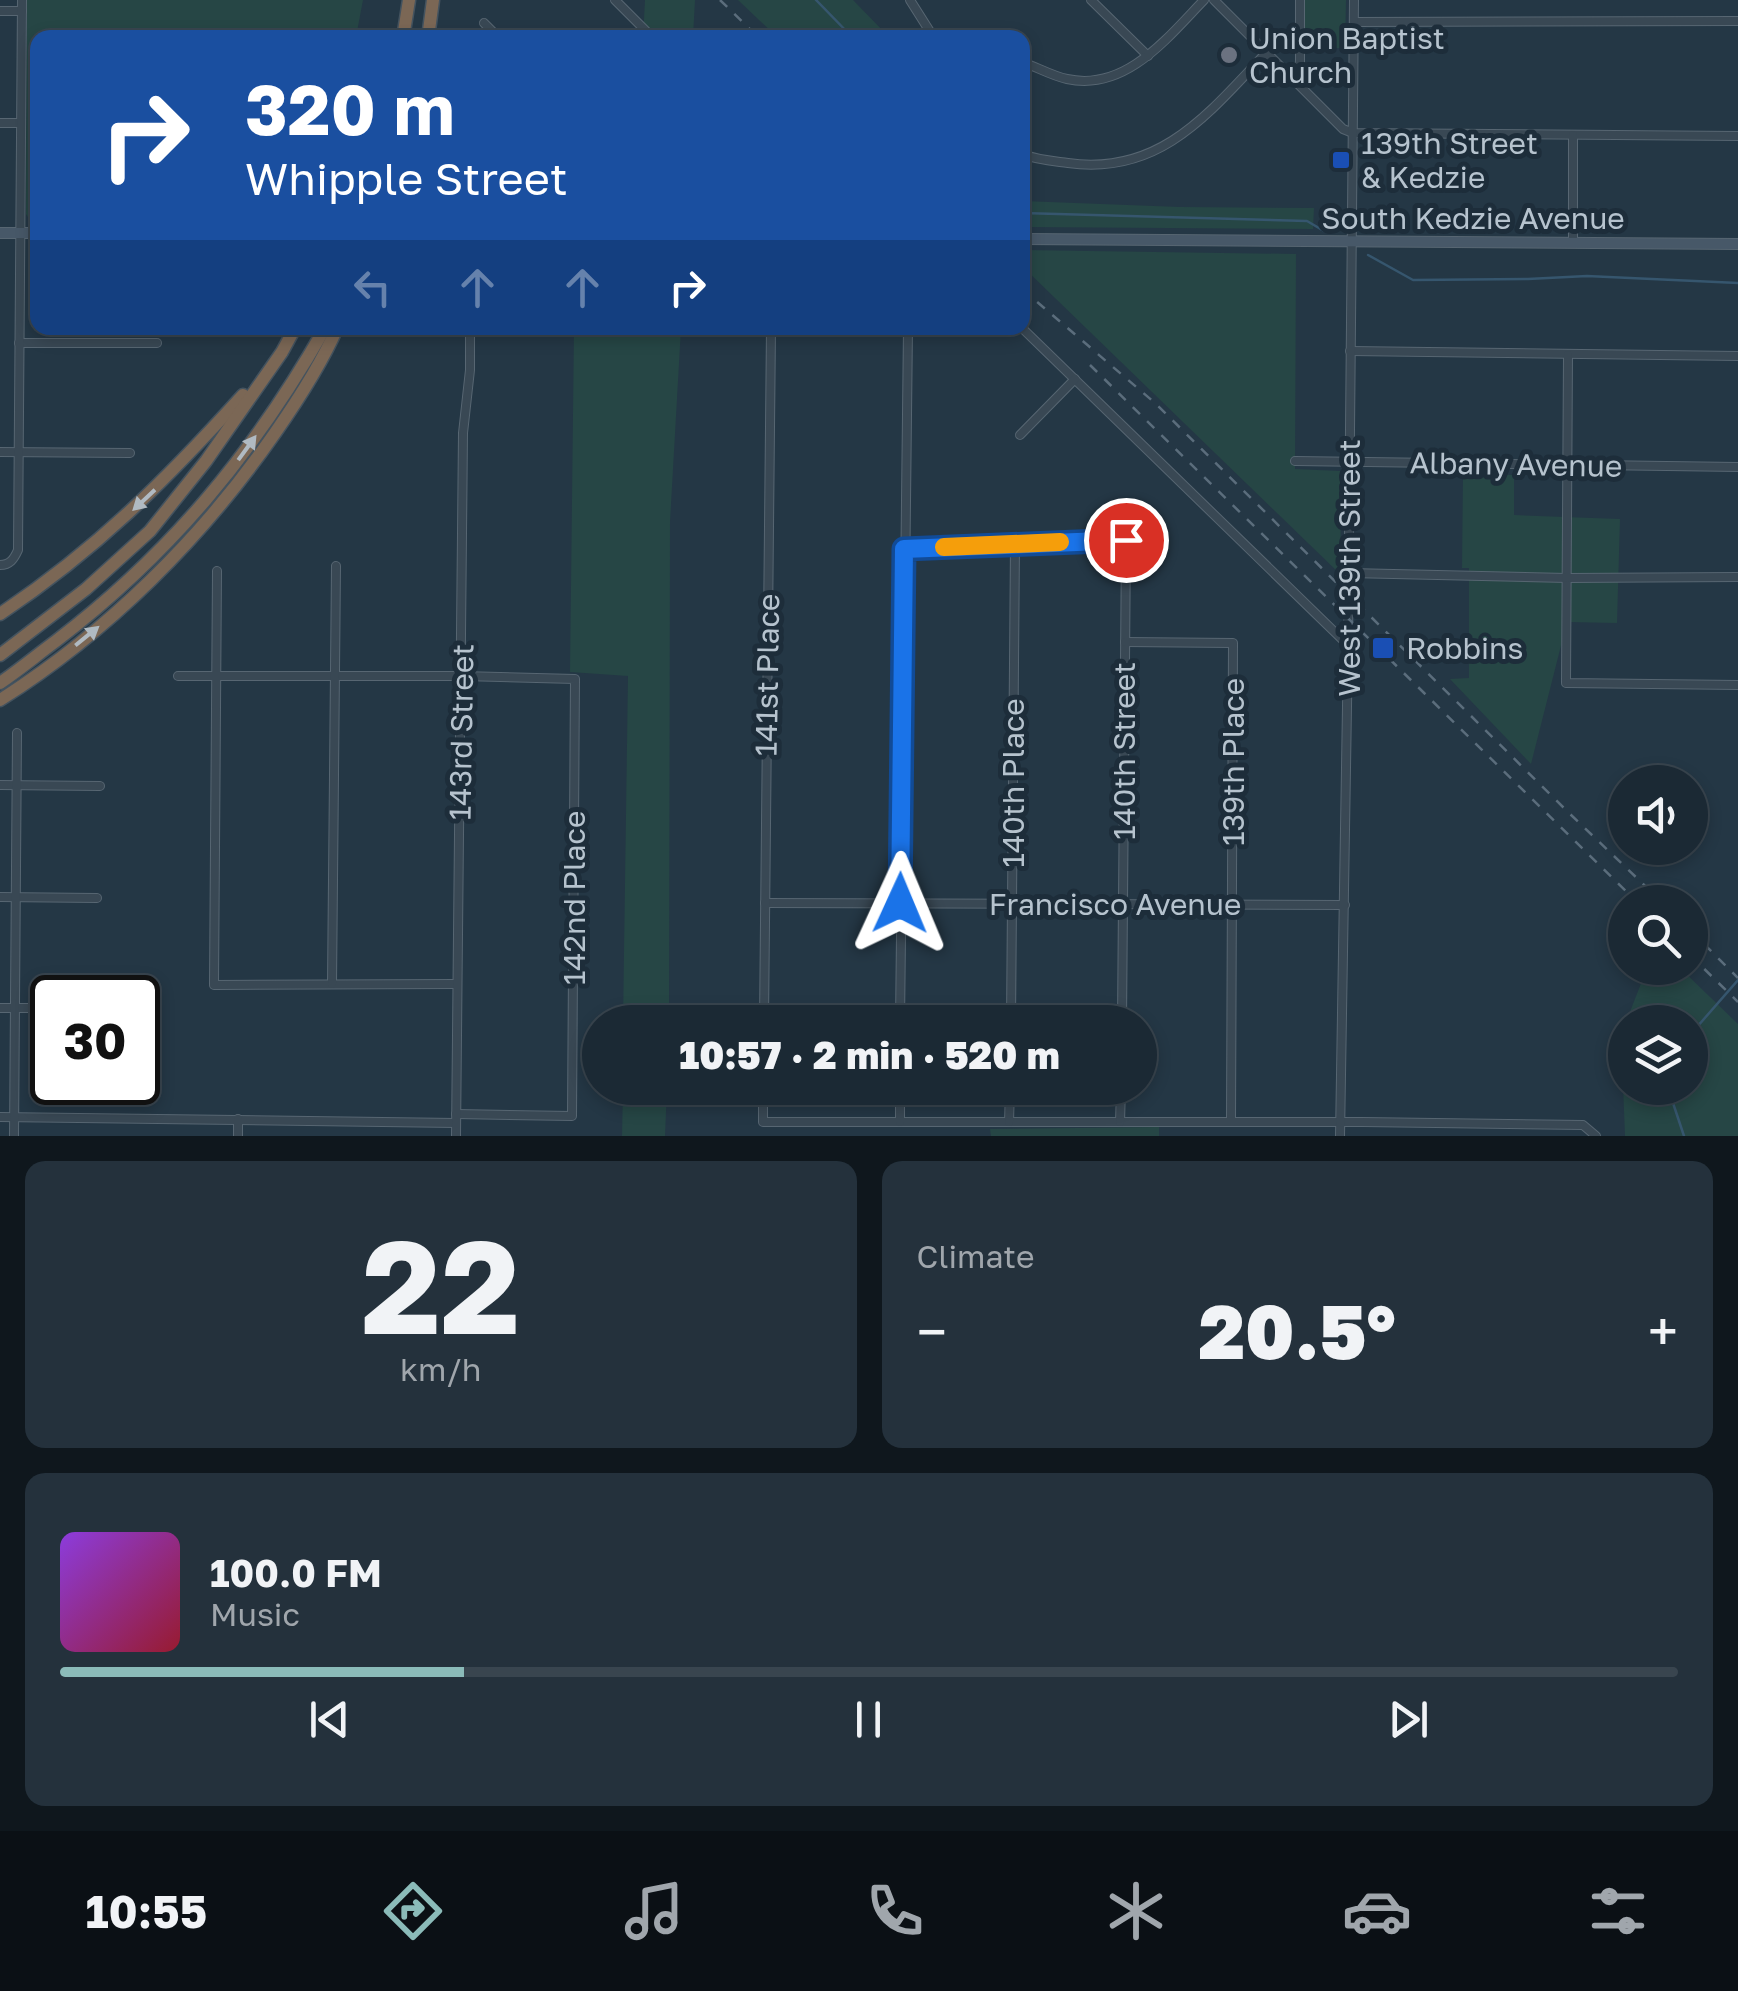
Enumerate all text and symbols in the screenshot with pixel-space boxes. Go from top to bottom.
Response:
place label: Union Baptist Church [1249,20,1445,90]
marker: Union Baptist Church [1218,44,1240,66]
text: 320 m [245,66,455,150]
icon: right [80,70,210,200]
place label: 139th Street & Kedzie [1361,125,1538,195]
marker: 139th Street & Kedzie [1330,149,1352,171]
text: Whipple Street [245,151,568,205]
street label: South Kedzie Avenue [1321,200,1625,236]
icon: left [345,260,400,315]
icon: ahead [450,260,505,315]
icon: ahead [555,260,610,315]
icon: right [660,260,715,315]
one-way arrow [237,435,256,461]
street label: West 139th Street [1331,439,1367,697]
street label: Albany Avenue [1409,444,1623,484]
one-way arrow [132,488,156,511]
pin [1084,498,1169,583]
icon: arrive [1099,513,1154,568]
street label: 141st Place [748,593,786,757]
one-way arrow [74,626,99,647]
place label: Robbins [1406,630,1523,666]
marker: Robbins [1370,635,1396,661]
street label: 143rd Street [441,643,481,821]
street label: 140th Street [1106,662,1142,840]
street label: 139th Place [1215,678,1251,846]
street label: 140th Place [995,698,1031,868]
map controls [1608,765,1708,1105]
button: sound [1608,765,1708,865]
street label: 142nd Place [556,811,592,985]
position arrow [848,851,952,955]
button: search [1608,885,1708,985]
street label: Francisco Avenue [989,886,1241,922]
speed limit sign: 30 [30,975,160,1105]
button: layers [1608,1005,1708,1105]
text: 10:57 · 2 min · 520 m [679,1032,1060,1077]
text: 22 [361,1207,520,1363]
text: Climate [917,1237,1035,1275]
text: 20.5° [1199,1285,1396,1376]
text: − [917,1298,947,1364]
text: + [1648,1298,1678,1364]
text: km/h [400,1350,481,1388]
text: 100.0 FM [210,1550,382,1595]
text: Music [210,1595,300,1633]
icon: previous [302,1692,357,1747]
icon: pause [841,1692,896,1747]
icon: next [1381,1692,1436,1747]
icon: directions [378,1876,448,1946]
icon: music [619,1876,689,1946]
icon: phone [860,1876,930,1946]
icon: climate [1101,1876,1171,1946]
icon: car [1342,1876,1412,1946]
icon: filters [1583,1876,1653,1946]
text: 10:55 [85,1884,207,1938]

